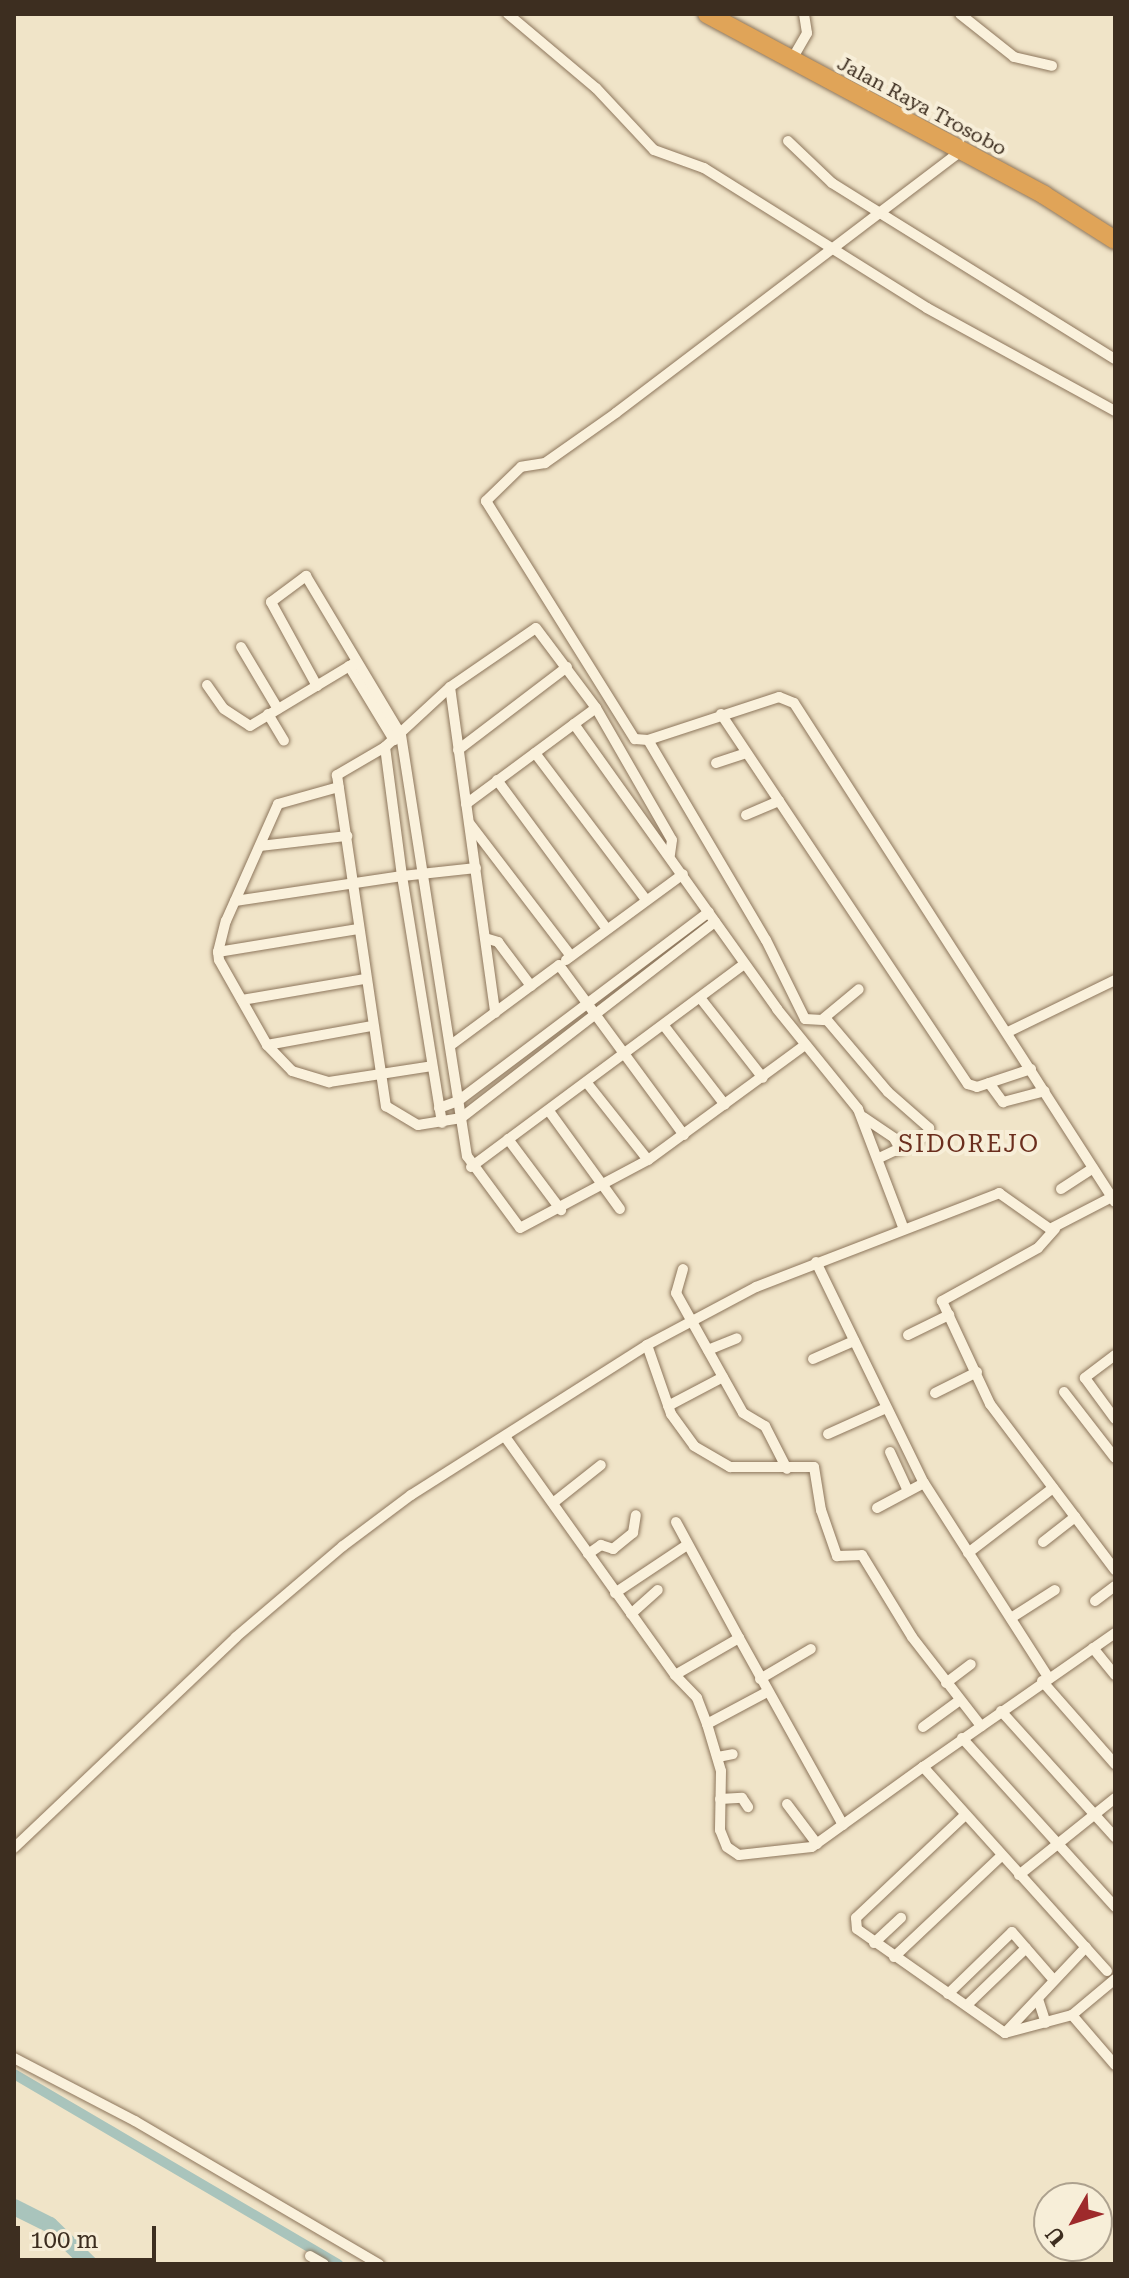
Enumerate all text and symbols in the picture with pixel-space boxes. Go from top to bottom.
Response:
street label: Jalan Raya Trosobo [833,51,1011,161]
district label: SIDOREJO [898,1131,1040,1159]
north arrow [1033,2182,1113,2262]
scale bar [20,2210,160,2260]
text: U [1040,2222,1071,2251]
text: 100 m [30,2226,98,2254]

